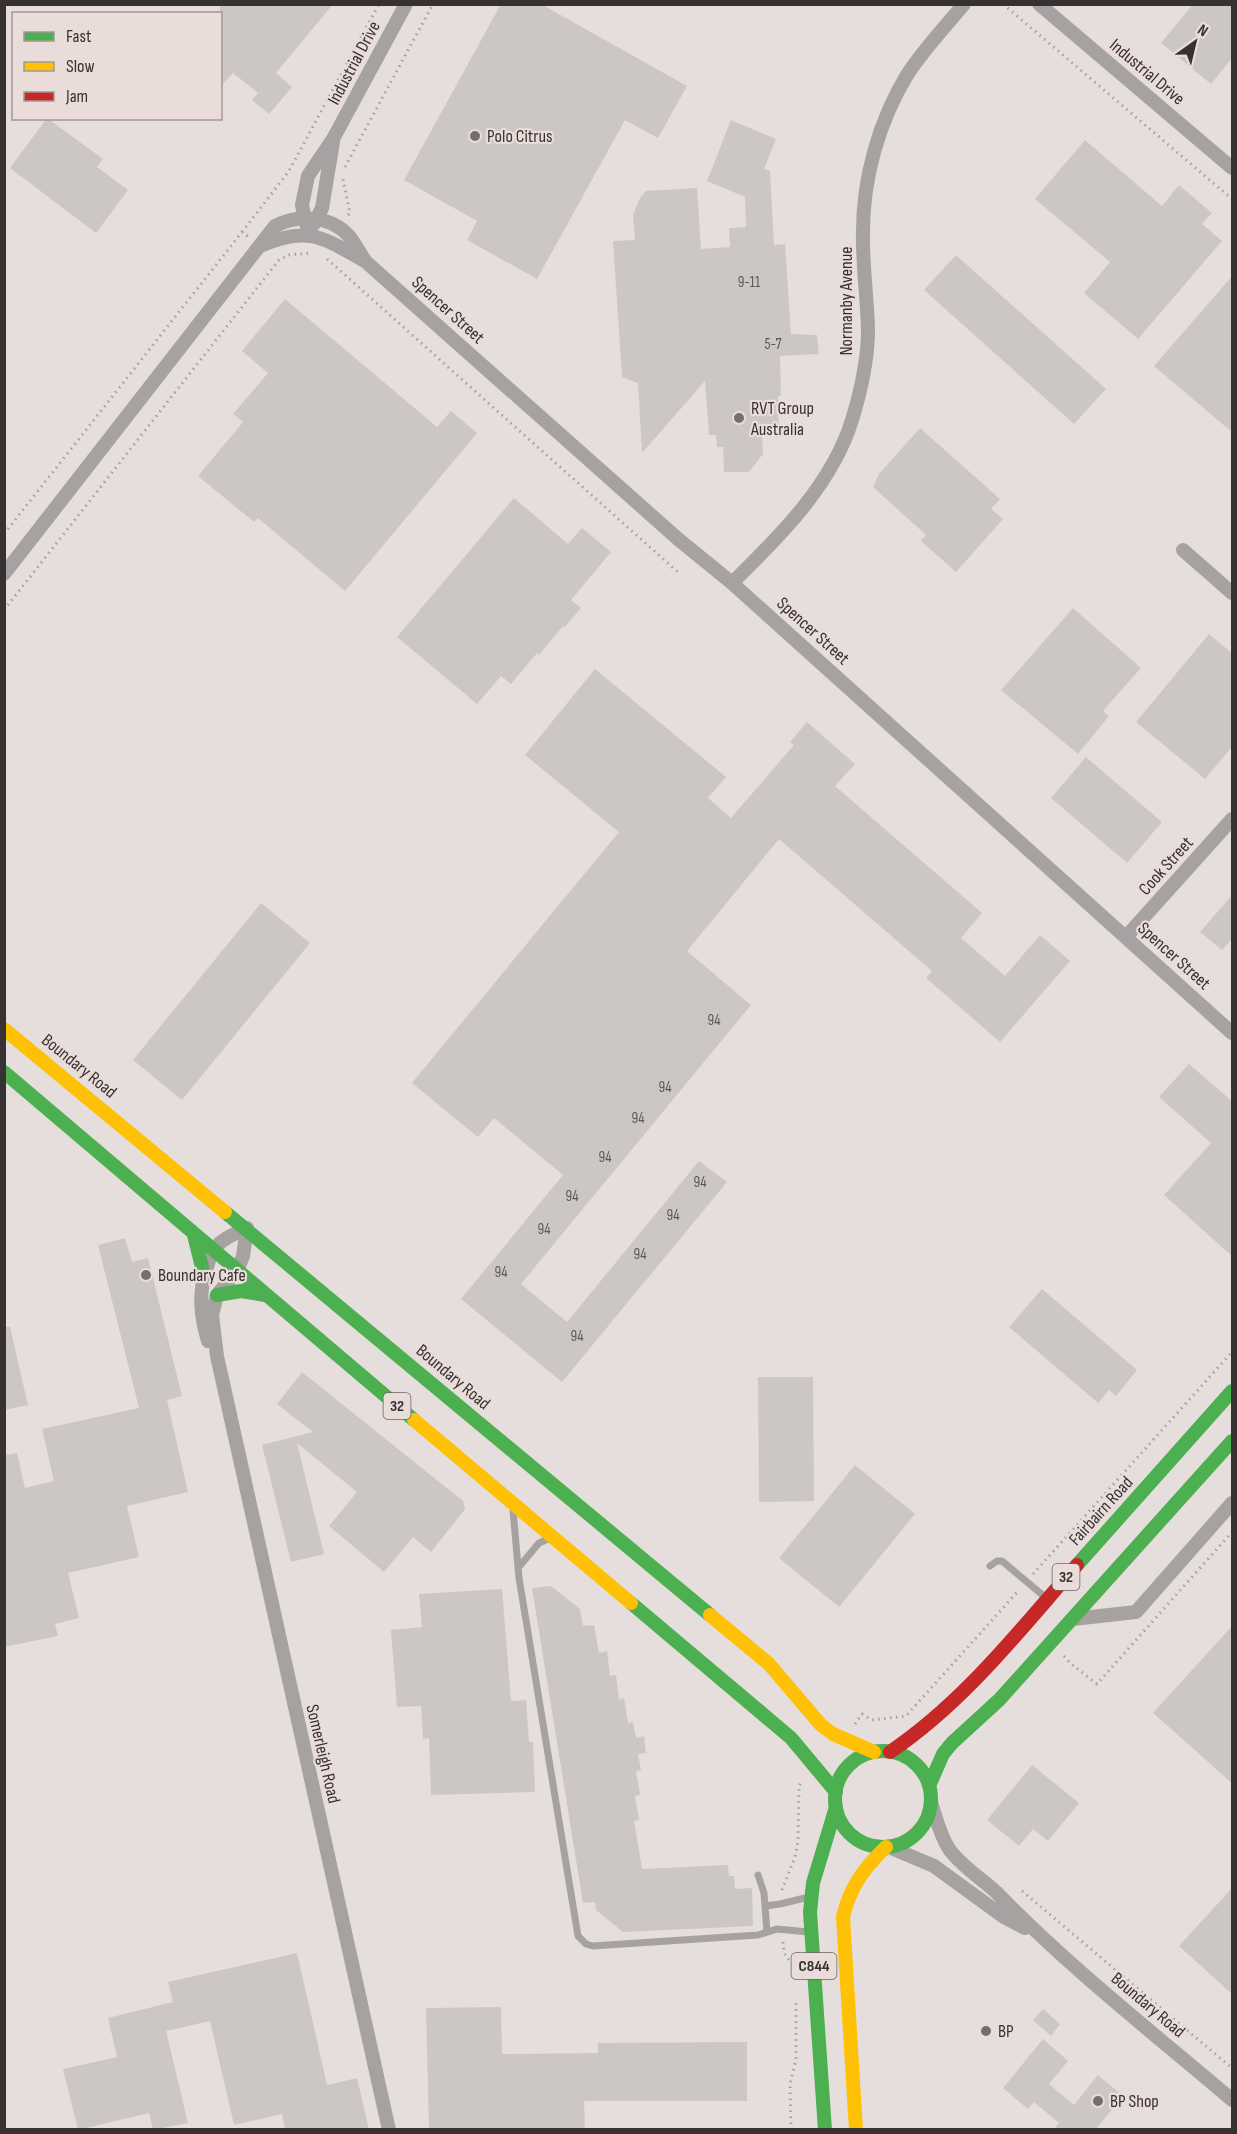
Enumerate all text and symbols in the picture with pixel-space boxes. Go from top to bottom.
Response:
legend [12,12,222,120]
north arrow [1165,12,1225,72]
street label: Industrial Drive [323,18,385,108]
text: N [1194,21,1211,41]
text: Fast [66,26,92,47]
street label: Industrial Drive [1105,35,1189,109]
text: Slow [66,56,95,77]
text: Jam [65,86,88,107]
place label: Polo Citrus [487,126,552,147]
marker: Polo Citrus [468,129,482,143]
street label: Normanby Avenue [836,246,857,356]
street label: Spencer Street [407,272,489,348]
house number: 9-11 [738,273,761,292]
house number: 5-7 [765,335,781,354]
place label: RVT Group Australia [750,398,814,440]
marker: RVT Group Australia [732,411,746,425]
street label: Spencer Street [772,593,854,669]
street label: Cook Street [1134,832,1198,899]
street label: Spencer Street [1133,918,1215,994]
house number: 94 [708,1011,720,1030]
street label: Boundary Road [37,1029,121,1103]
house number: 94 [659,1078,671,1097]
house number: 94 [632,1109,644,1128]
house number: 94 [599,1148,611,1167]
house number: 94 [694,1173,706,1192]
house number: 94 [566,1187,578,1206]
house number: 94 [667,1206,679,1225]
house number: 94 [538,1220,550,1239]
house number: 94 [634,1245,646,1264]
house number: 94 [495,1263,507,1282]
place label: Boundary Cafe [158,1265,246,1286]
marker: Boundary Cafe [139,1268,153,1282]
house number: 94 [571,1327,583,1346]
street label: Boundary Road [412,1340,494,1414]
road number: 32 [384,1393,410,1419]
street label: Fairbairn Road [1065,1472,1137,1550]
road number: 32 [1052,1564,1080,1590]
street label: Somerleigh Road [301,1703,345,1805]
road number: C844 [792,1953,836,1979]
street label: Boundary Road [1107,1968,1189,2042]
place label: BP [998,2021,1014,2042]
marker: BP [979,2024,993,2038]
place label: BP Shop [1110,2091,1159,2112]
marker: BP Shop [1091,2094,1105,2108]

